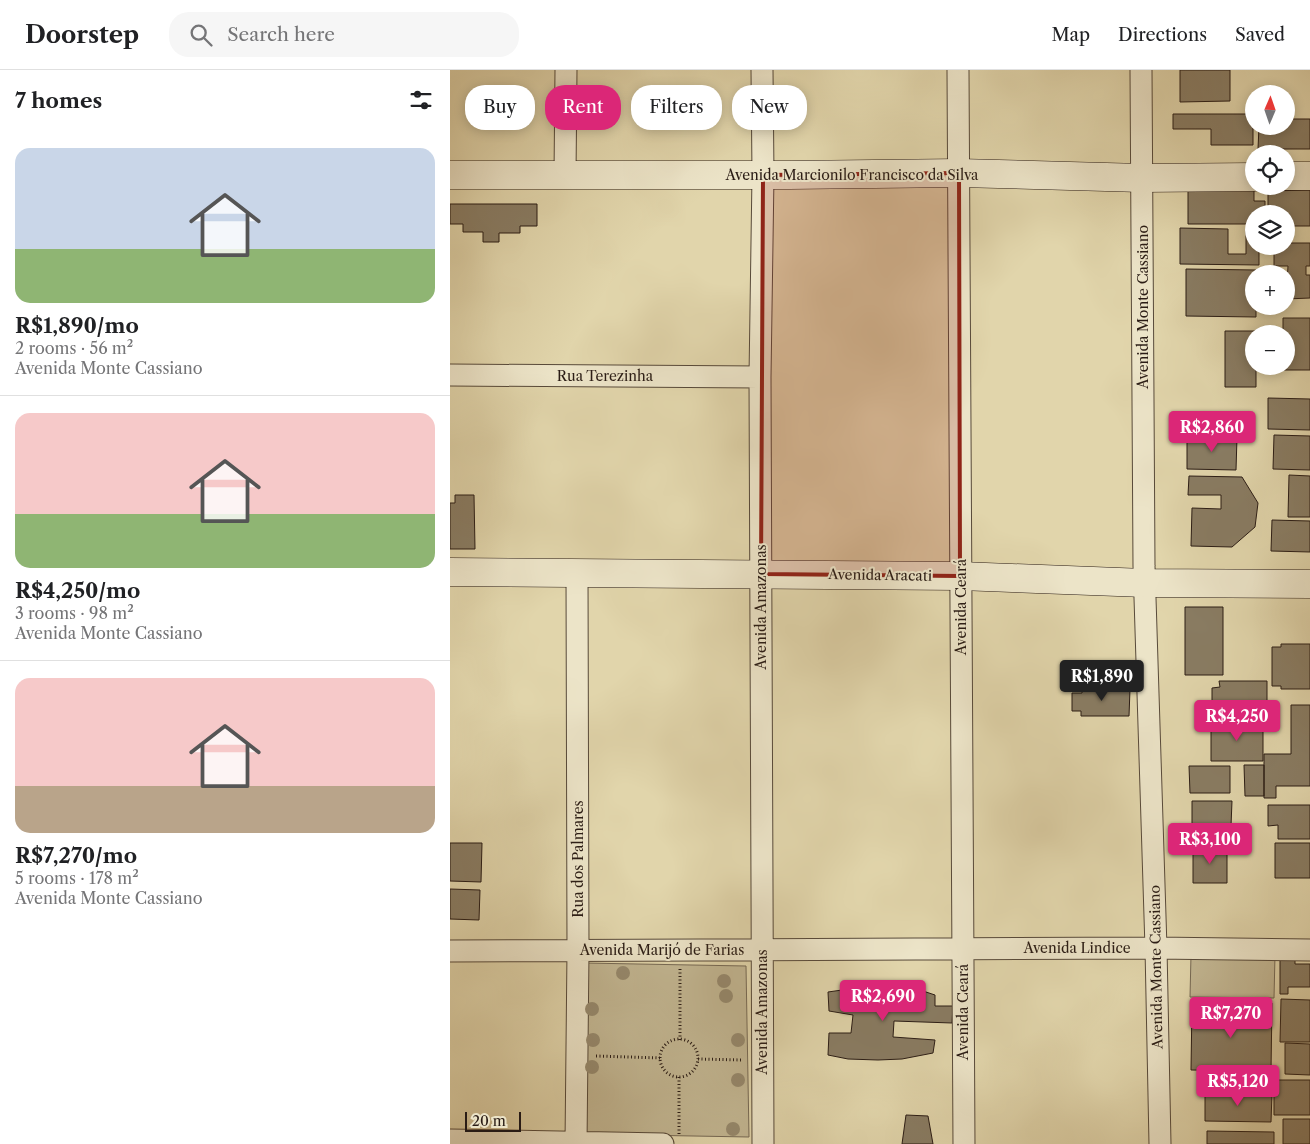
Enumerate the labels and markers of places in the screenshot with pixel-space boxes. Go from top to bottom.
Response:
pin: R$2,860 [1166,410,1258,453]
pin: R$1,890 [1056,660,1148,702]
pin: R$4,250 [1191,700,1283,742]
pin: R$3,100 [1164,822,1256,865]
pin: R$2,690 [837,980,929,1022]
pin: R$7,270 [1185,996,1277,1039]
pin: R$5,120 [1192,1064,1284,1107]

